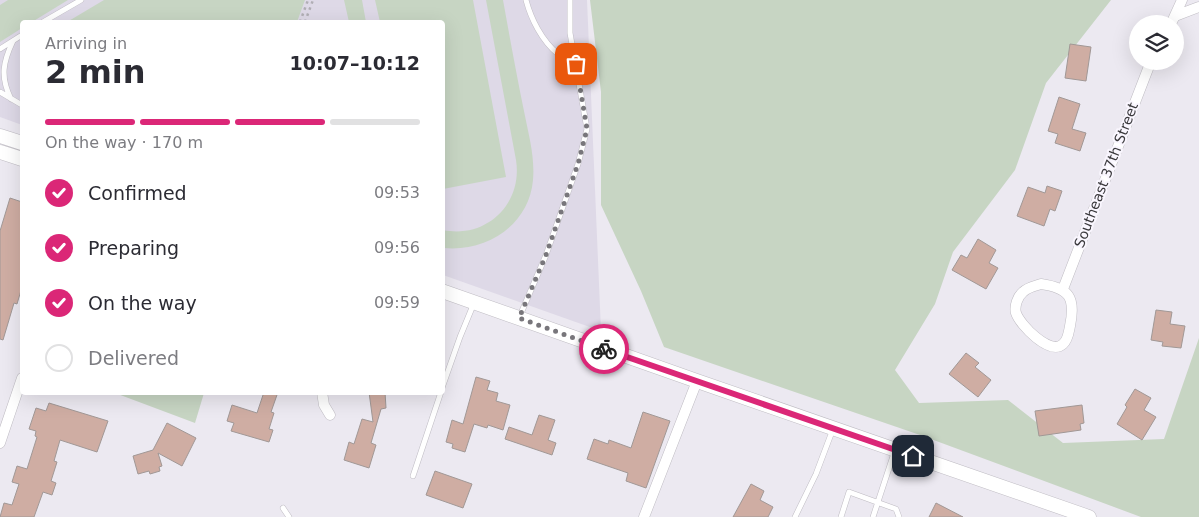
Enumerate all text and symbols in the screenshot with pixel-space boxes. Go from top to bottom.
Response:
map controls [1129,15,1184,70]
button: layers [1129,15,1184,70]
text: Arriving in [45,34,127,53]
pin [555,43,597,85]
icon: bag [562,50,590,78]
text: 10:07–10:12 [290,52,420,74]
text: 2 min [45,53,146,91]
street label: Southeast 37th Street [1071,100,1141,250]
text: On the way · 170 m [45,133,203,152]
icon: check [45,179,73,207]
text: Confirmed [88,182,187,204]
text: 09:53 [374,183,420,202]
icon: check [45,234,73,262]
text: Preparing [88,237,179,259]
text: 09:56 [374,238,420,257]
icon: check [45,289,73,317]
text: On the way [88,292,197,314]
text: 09:59 [374,293,420,312]
courier [579,324,629,374]
icon: bike [590,335,618,363]
text: Delivered [88,347,179,369]
pin [892,435,934,477]
icon: home [899,442,927,470]

